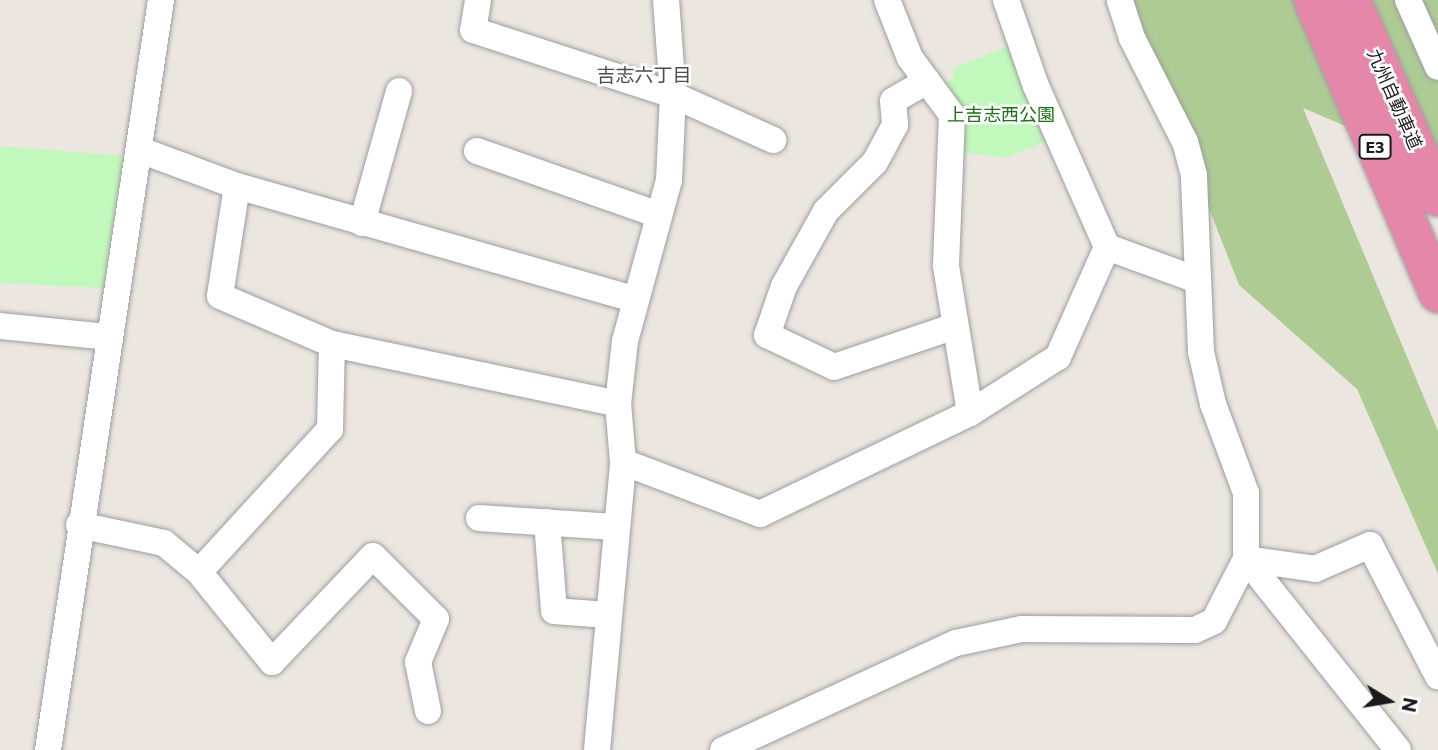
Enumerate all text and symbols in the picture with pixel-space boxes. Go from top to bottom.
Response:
street label: 九州自動車道 [1363,45,1427,153]
district label: 吉志六丁目 [597,64,691,86]
park label: 上吉志西公園 [947,103,1055,125]
road number: E3 [1358,134,1392,160]
north arrow [1354,666,1424,736]
text: N [1397,696,1423,714]

